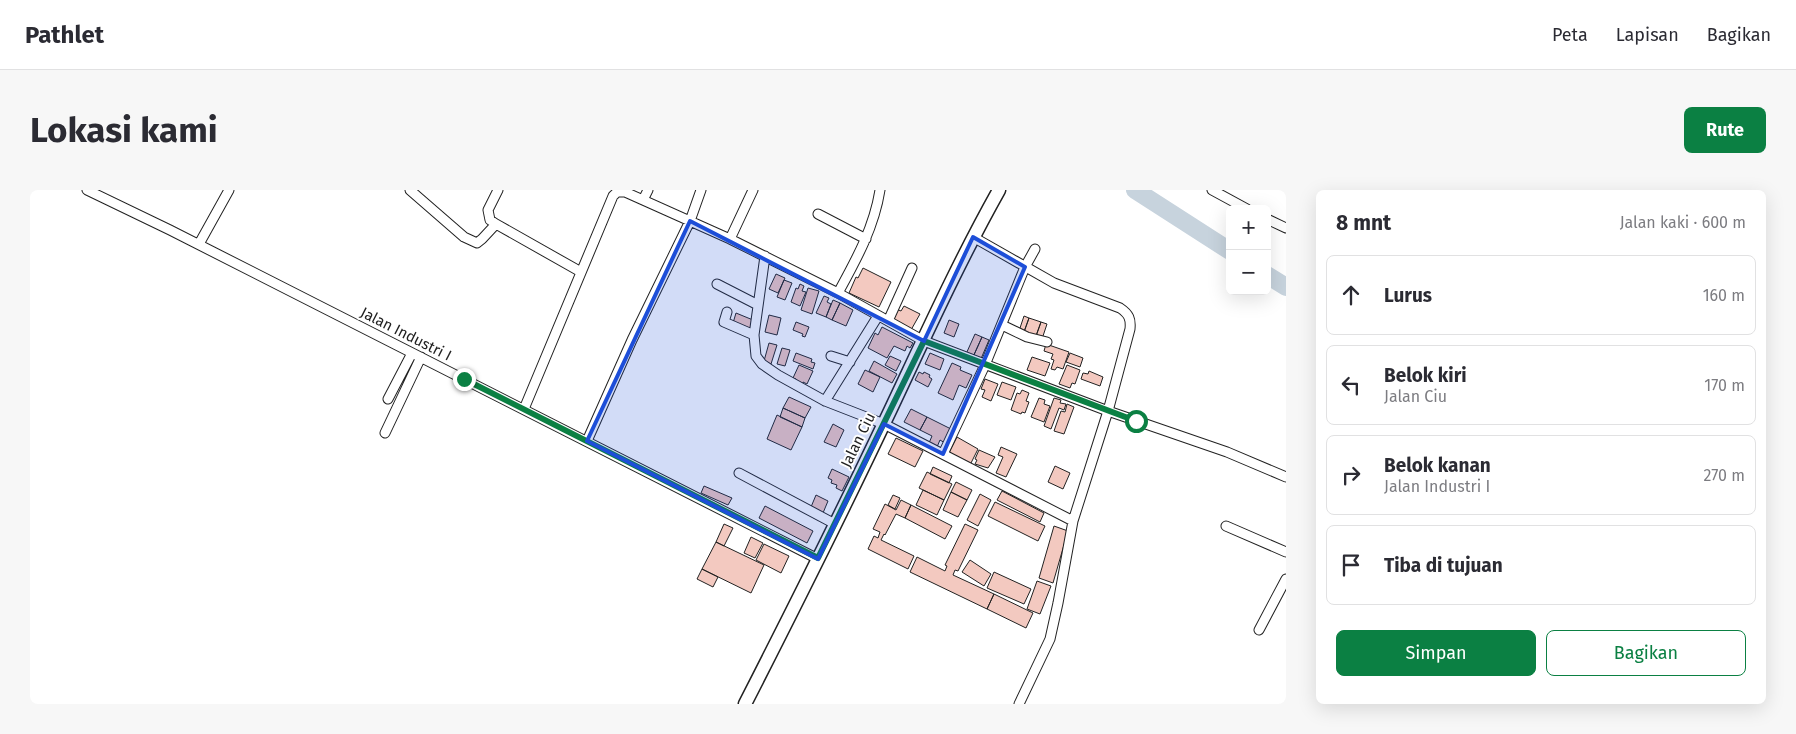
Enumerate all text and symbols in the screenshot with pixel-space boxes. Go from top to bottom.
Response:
text: Pathlet [25,21,104,49]
text: Peta [1552,24,1588,46]
text: Lapisan [1616,24,1679,46]
text: Bagikan [1707,24,1771,46]
button: Rute [1684,107,1766,153]
text: Lokasi kami [30,109,218,151]
map controls [1226,205,1271,295]
button: + [1226,205,1271,250]
text: 8 mnt [1336,210,1391,236]
text: Jalan kaki · 600 m [1620,213,1746,232]
button: − [1226,250,1271,295]
icon: ahead [1337,281,1365,309]
text: Lurus [1384,284,1432,307]
text: 160 m [1703,286,1745,305]
street label: Jalan Industri I [358,303,454,365]
text: Belok kiri [1384,364,1467,387]
route end [453,368,476,391]
icon: left [1337,371,1365,399]
text: 170 m [1704,376,1745,395]
text: Jalan Ciu [1384,387,1447,406]
street label: Jalan Ciu [837,409,879,471]
route start [1125,410,1148,433]
text: Belok kanan [1384,454,1491,477]
icon: right [1337,461,1365,489]
text: 270 m [1703,466,1745,485]
text: Jalan Industri I [1384,477,1490,496]
icon: arrive [1337,551,1365,579]
text: Tiba di tujuan [1384,554,1503,577]
button: Simpan [1336,630,1536,676]
button: Bagikan [1546,630,1746,676]

